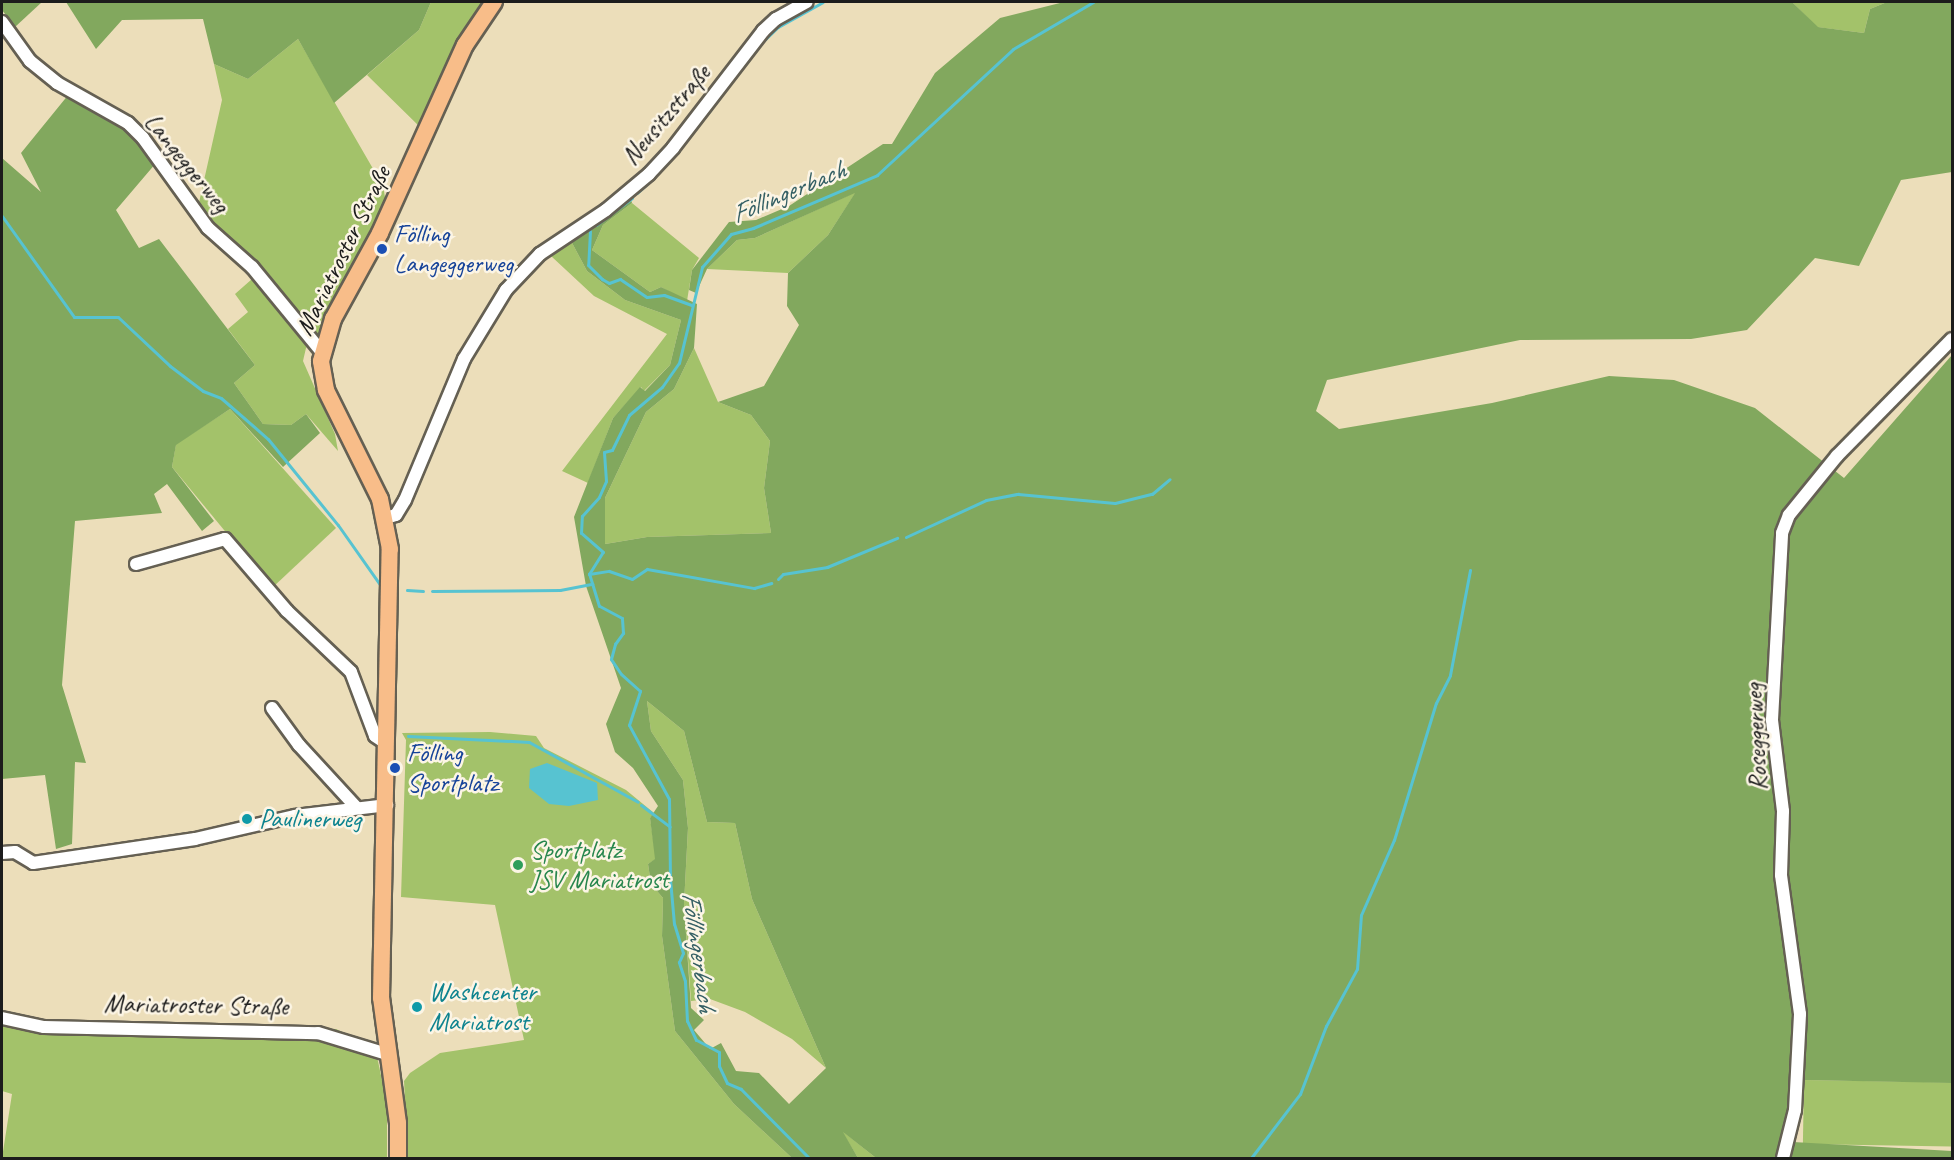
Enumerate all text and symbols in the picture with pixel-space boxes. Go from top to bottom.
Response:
street label: Neusitzstraße [615,58,717,172]
street label: Langeggerweg [137,107,237,219]
water label: Föllingerbach [726,153,850,231]
street label: Mariatroster Straße [288,161,398,341]
place label: Fölling Langeggerweg [394,218,513,280]
marker: Fölling Langeggerweg [375,242,389,256]
street label: Roseggerweg [1738,682,1774,792]
place label: Fölling Sportplatz [407,737,498,798]
marker: Fölling Sportplatz [388,761,402,775]
place label: Paulinerweg [259,803,361,835]
marker: Paulinerweg [240,812,254,826]
place label: Sportplatz JSV Mariatrost [530,834,668,896]
marker: Sportplatz JSV Mariatrost [511,858,525,872]
water label: Föllingerbach [675,890,723,1014]
place label: Washcenter Mariatrost [429,976,536,1038]
street label: Mariatroster Straße [103,988,289,1022]
marker: Washcenter Mariatrost [410,1000,424,1014]

